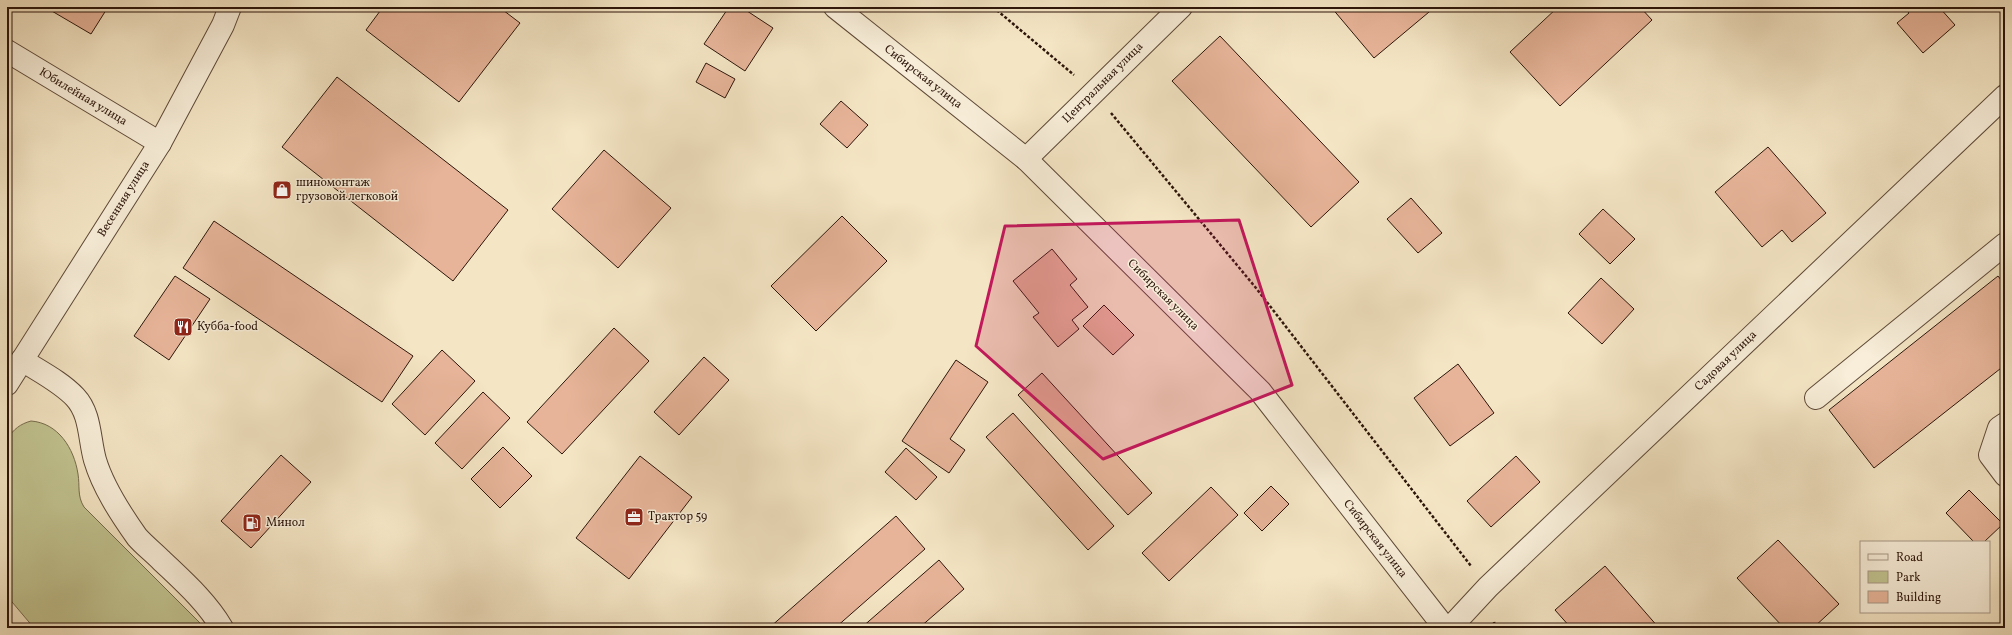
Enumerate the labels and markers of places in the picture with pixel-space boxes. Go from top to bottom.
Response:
place label: шиномонтаж грузовой легковой [296,175,398,205]
shop icon: шиномонтаж грузовой легковой [271,179,293,201]
restaurant icon: Кубба-food [172,316,194,338]
place label: Кубба-food [197,319,258,335]
office icon: Трактор 59 [623,506,645,528]
place label: Трактор 59 [648,509,707,525]
fuel station icon: Минол [241,512,263,534]
place label: Минол [266,515,305,531]

